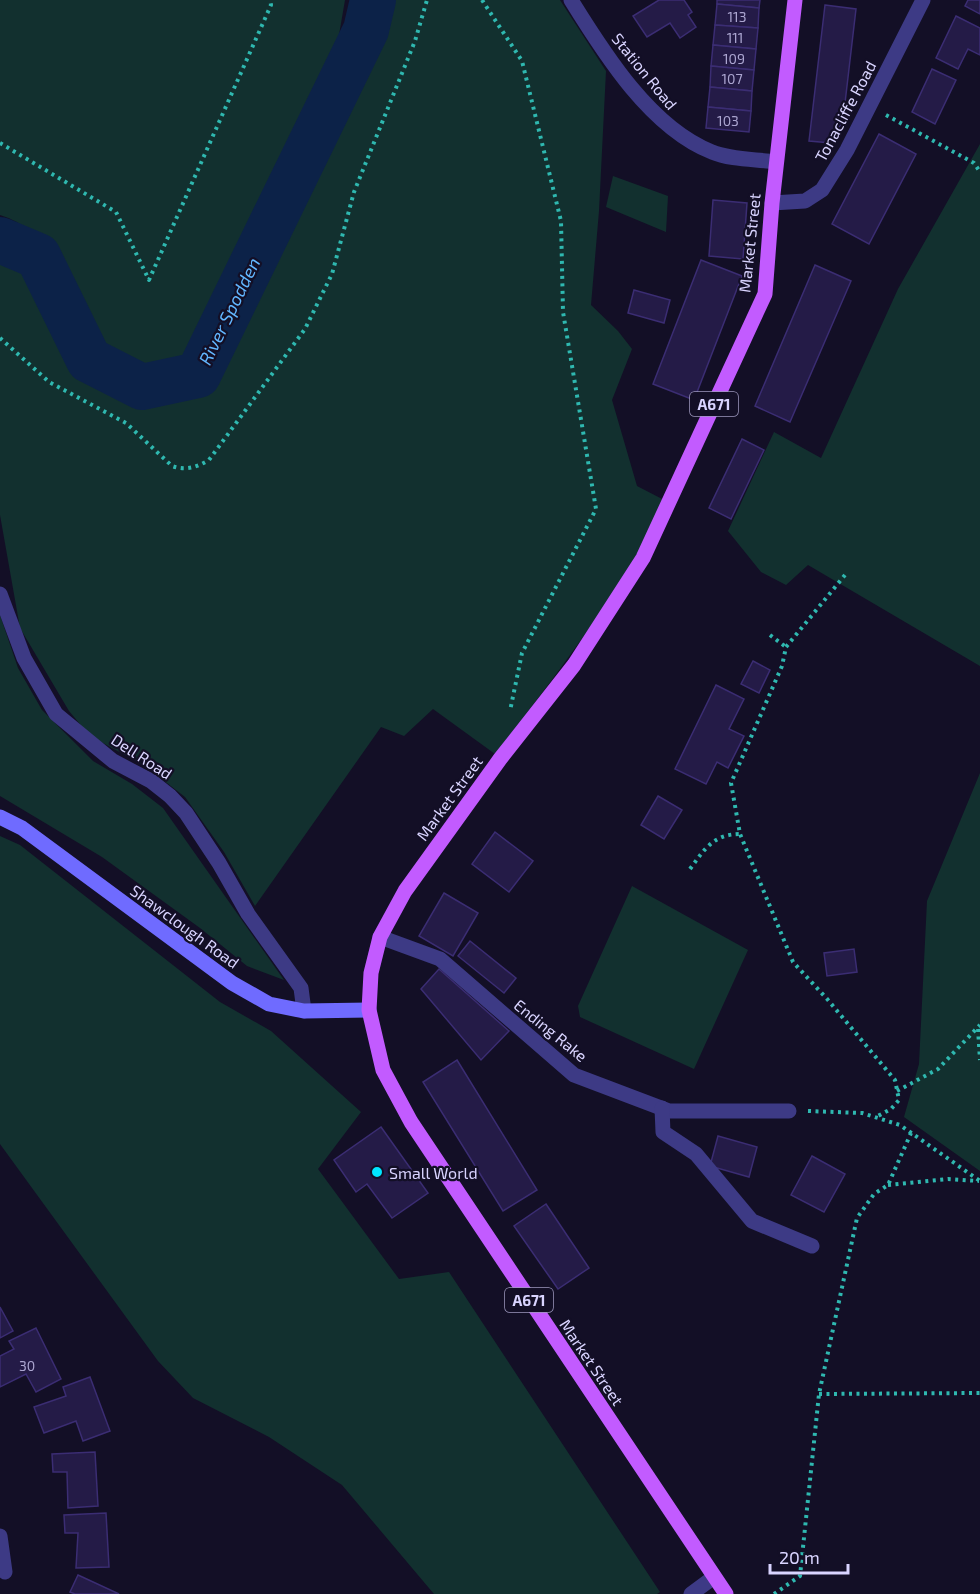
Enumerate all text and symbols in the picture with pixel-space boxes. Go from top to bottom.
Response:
house number: 113 [728,8,746,25]
street label: Station Road [608,29,682,113]
house number: 111 [727,29,743,46]
house number: 109 [723,50,745,67]
street label: Tonacliffe Road [810,57,880,165]
house number: 107 [721,70,743,87]
house number: 103 [717,112,739,129]
street label: Market Street [734,192,764,294]
water label: River Spodden [194,254,264,368]
road number: A671 [690,392,738,416]
street label: Dell Road [108,729,176,783]
street label: Market Street [412,752,486,844]
street label: Shawclough Road [127,880,243,972]
street label: Ending Rake [511,995,591,1065]
place label: Small World [389,1163,478,1182]
marker: Small World [370,1165,384,1179]
road number: A671 [505,1288,553,1312]
street label: Market Street [556,1315,628,1409]
house number: 30 [19,1357,35,1374]
scale bar [770,1537,848,1575]
text: 20 m [779,1546,820,1568]

